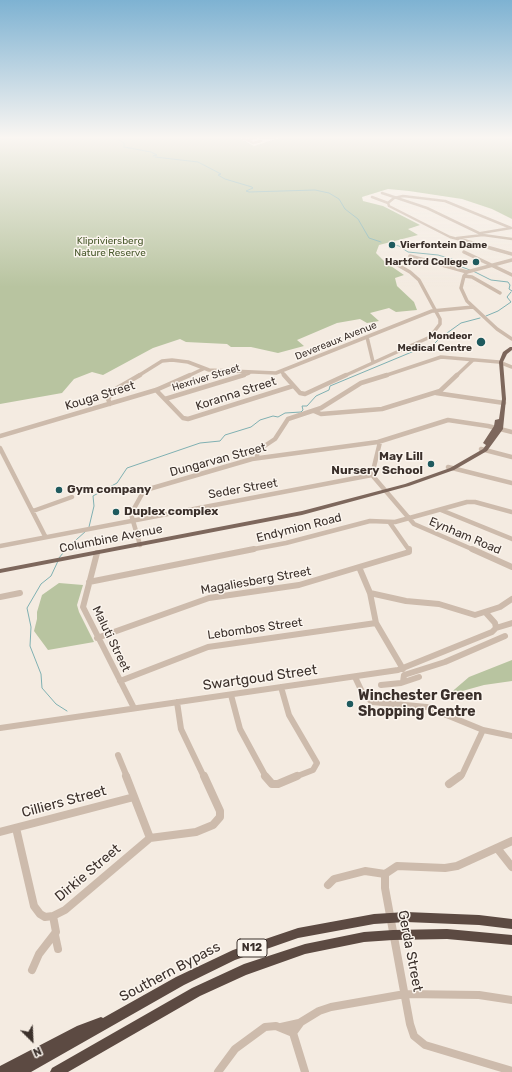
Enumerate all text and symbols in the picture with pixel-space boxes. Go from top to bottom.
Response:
park label: Klipriviersberg Nature Reserve [74,235,146,258]
place label: Vierfontein Dame [400,239,487,251]
marker: Vierfontein Dame [387,240,397,250]
place label: Hartford College [385,256,468,268]
marker: Hartford College [471,257,481,267]
street label: Devereaux Avenue [293,319,379,363]
place label: Mondeor Medical Centre [397,330,472,354]
marker: Mondeor Medical Centre [475,336,487,348]
street label: Hexriver Street [171,362,241,394]
street label: Koranna Street [194,374,278,414]
street label: Kouga Street [63,379,137,413]
street label: Dungarvan Street [168,440,268,480]
place label: May Lill Nursery School [331,450,423,478]
marker: May Lill Nursery School [426,459,436,469]
street label: Seder Street [207,476,279,502]
place label: Gym company [67,483,151,497]
marker: Gym company [54,485,64,495]
place label: Duplex complex [124,505,218,519]
marker: Duplex complex [111,507,121,517]
street label: Endymion Road [255,510,343,546]
street label: Eynham Road [427,514,503,558]
street label: Columbine Avenue [58,522,164,556]
street label: Magaliesberg Street [200,564,312,598]
street label: Maluti Street [89,604,133,674]
street label: Lebombos Street [207,615,303,643]
street label: Swartgoud Street [202,662,318,694]
place label: Winchester Green Shopping Centre [358,688,482,720]
marker: Winchester Green Shopping Centre [345,699,355,709]
street label: Cilliers Street [20,783,108,821]
street label: Dirkie Street [52,841,124,905]
street label: Gerda Street [394,909,426,993]
street label: Southern Bypass [117,938,223,1006]
road number: N12 [237,939,267,957]
north arrow [12,1020,52,1060]
text: N [31,1044,43,1059]

